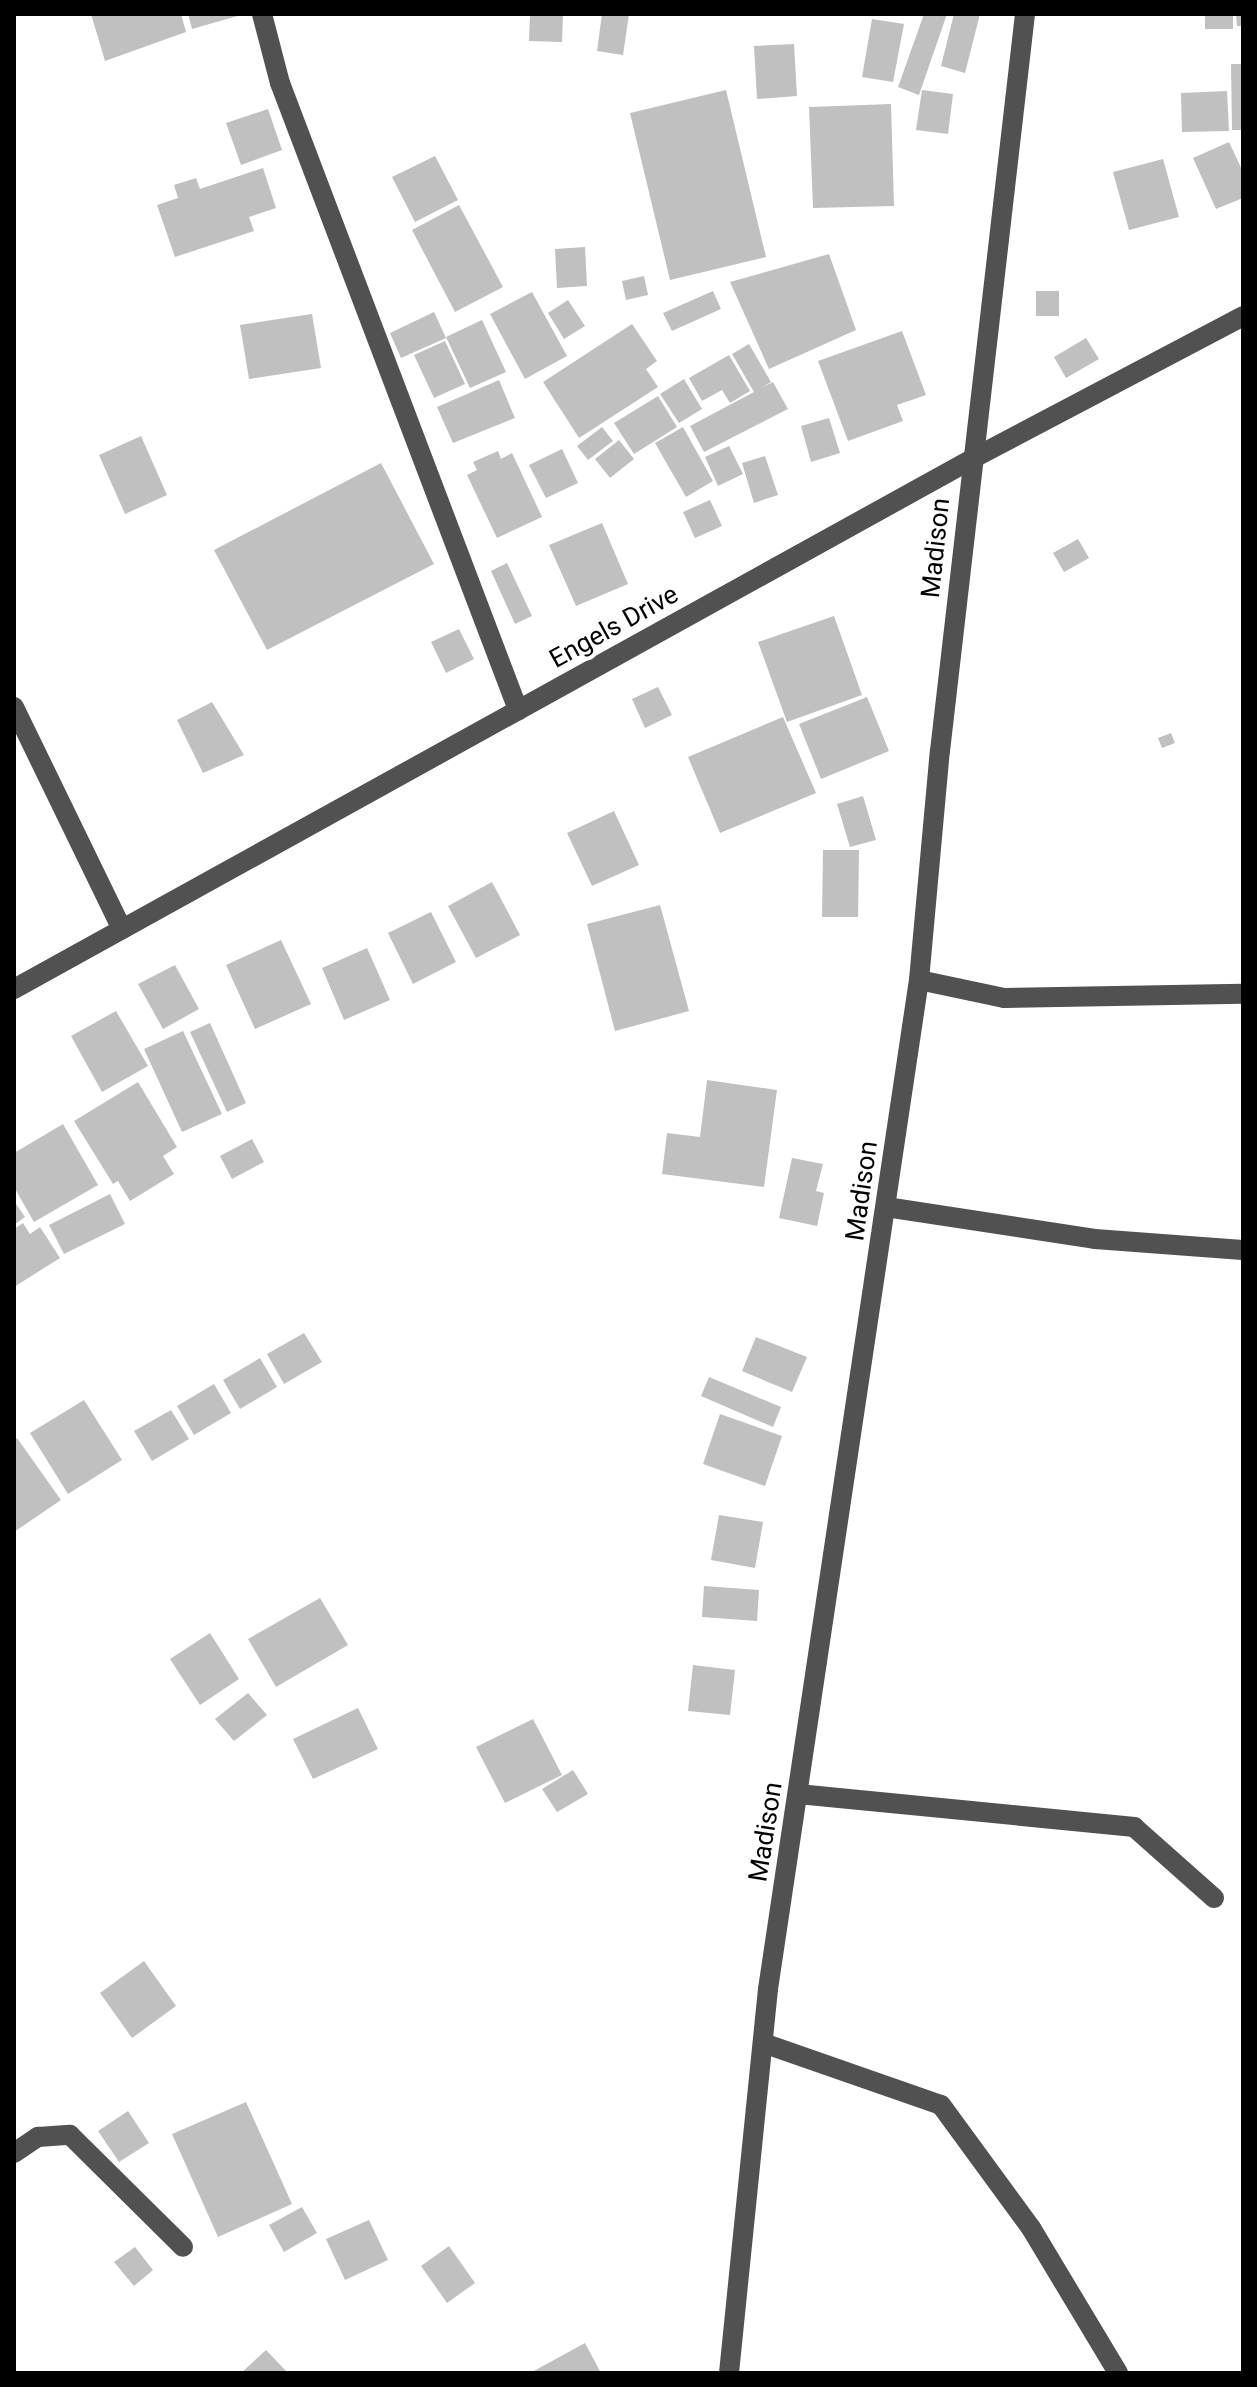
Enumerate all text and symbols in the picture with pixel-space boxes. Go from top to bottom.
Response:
street label: Madison [915,496,957,600]
street label: Engels Drive [544,579,684,675]
street label: Madison [840,1139,884,1243]
street label: Madison [743,1780,789,1884]

